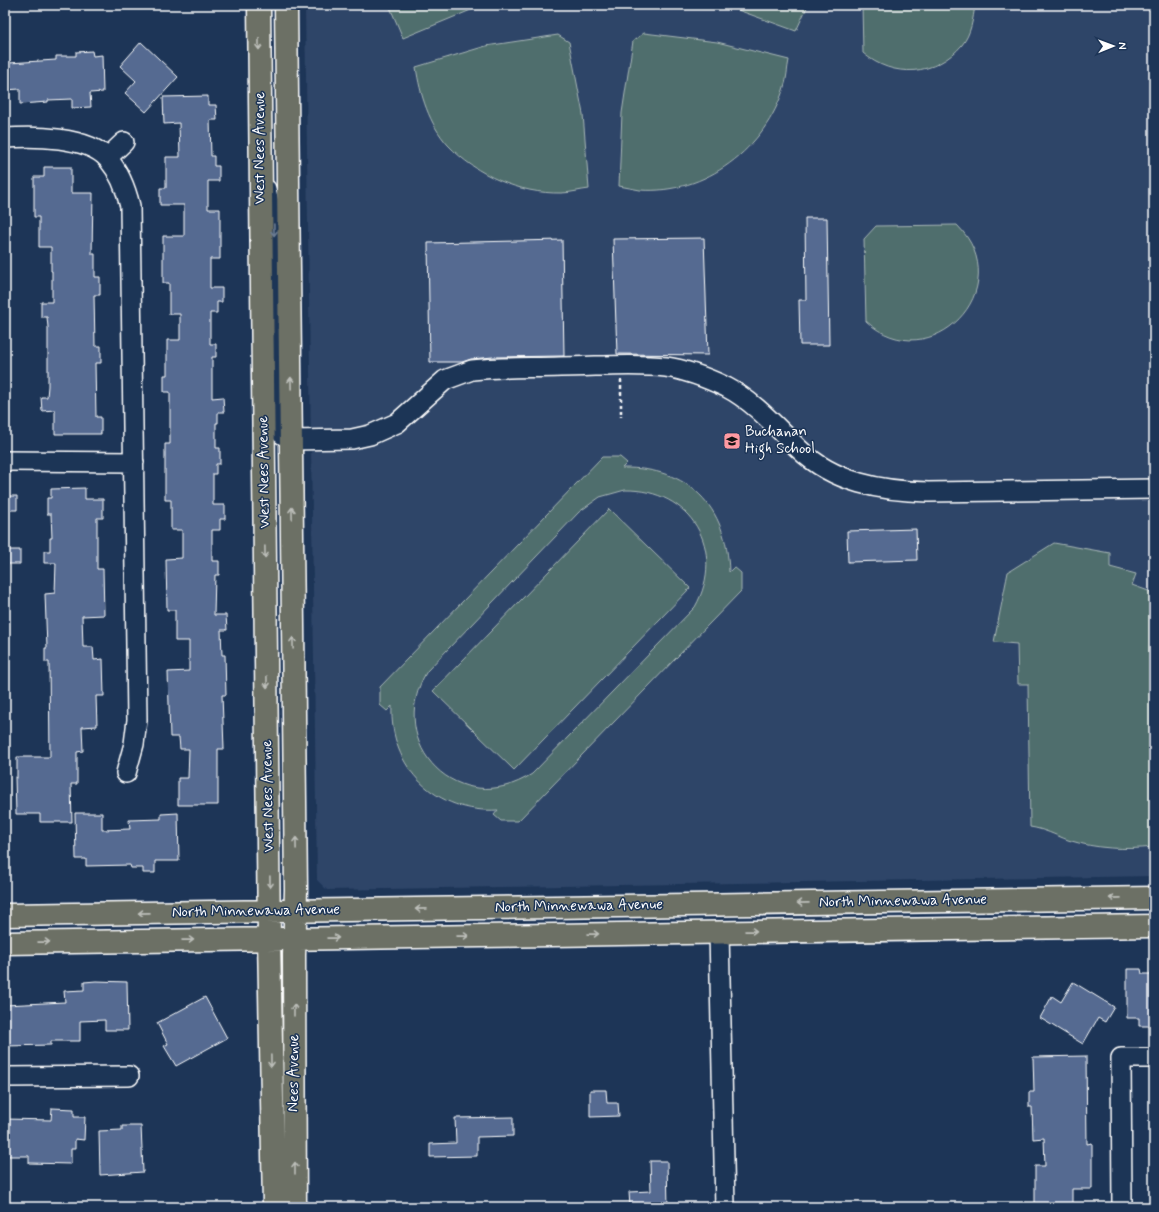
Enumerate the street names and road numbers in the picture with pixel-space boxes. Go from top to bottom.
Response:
street label: West Nees Avenue [250,92,270,204]
street label: West Nees Avenue [253,416,275,528]
street label: West Nees Avenue [257,740,279,852]
street label: North Minnewawa Avenue [819,890,987,912]
street label: North Minnewawa Avenue [495,895,663,917]
street label: North Minnewawa Avenue [172,900,340,922]
street label: Nees Avenue [284,1034,304,1112]

